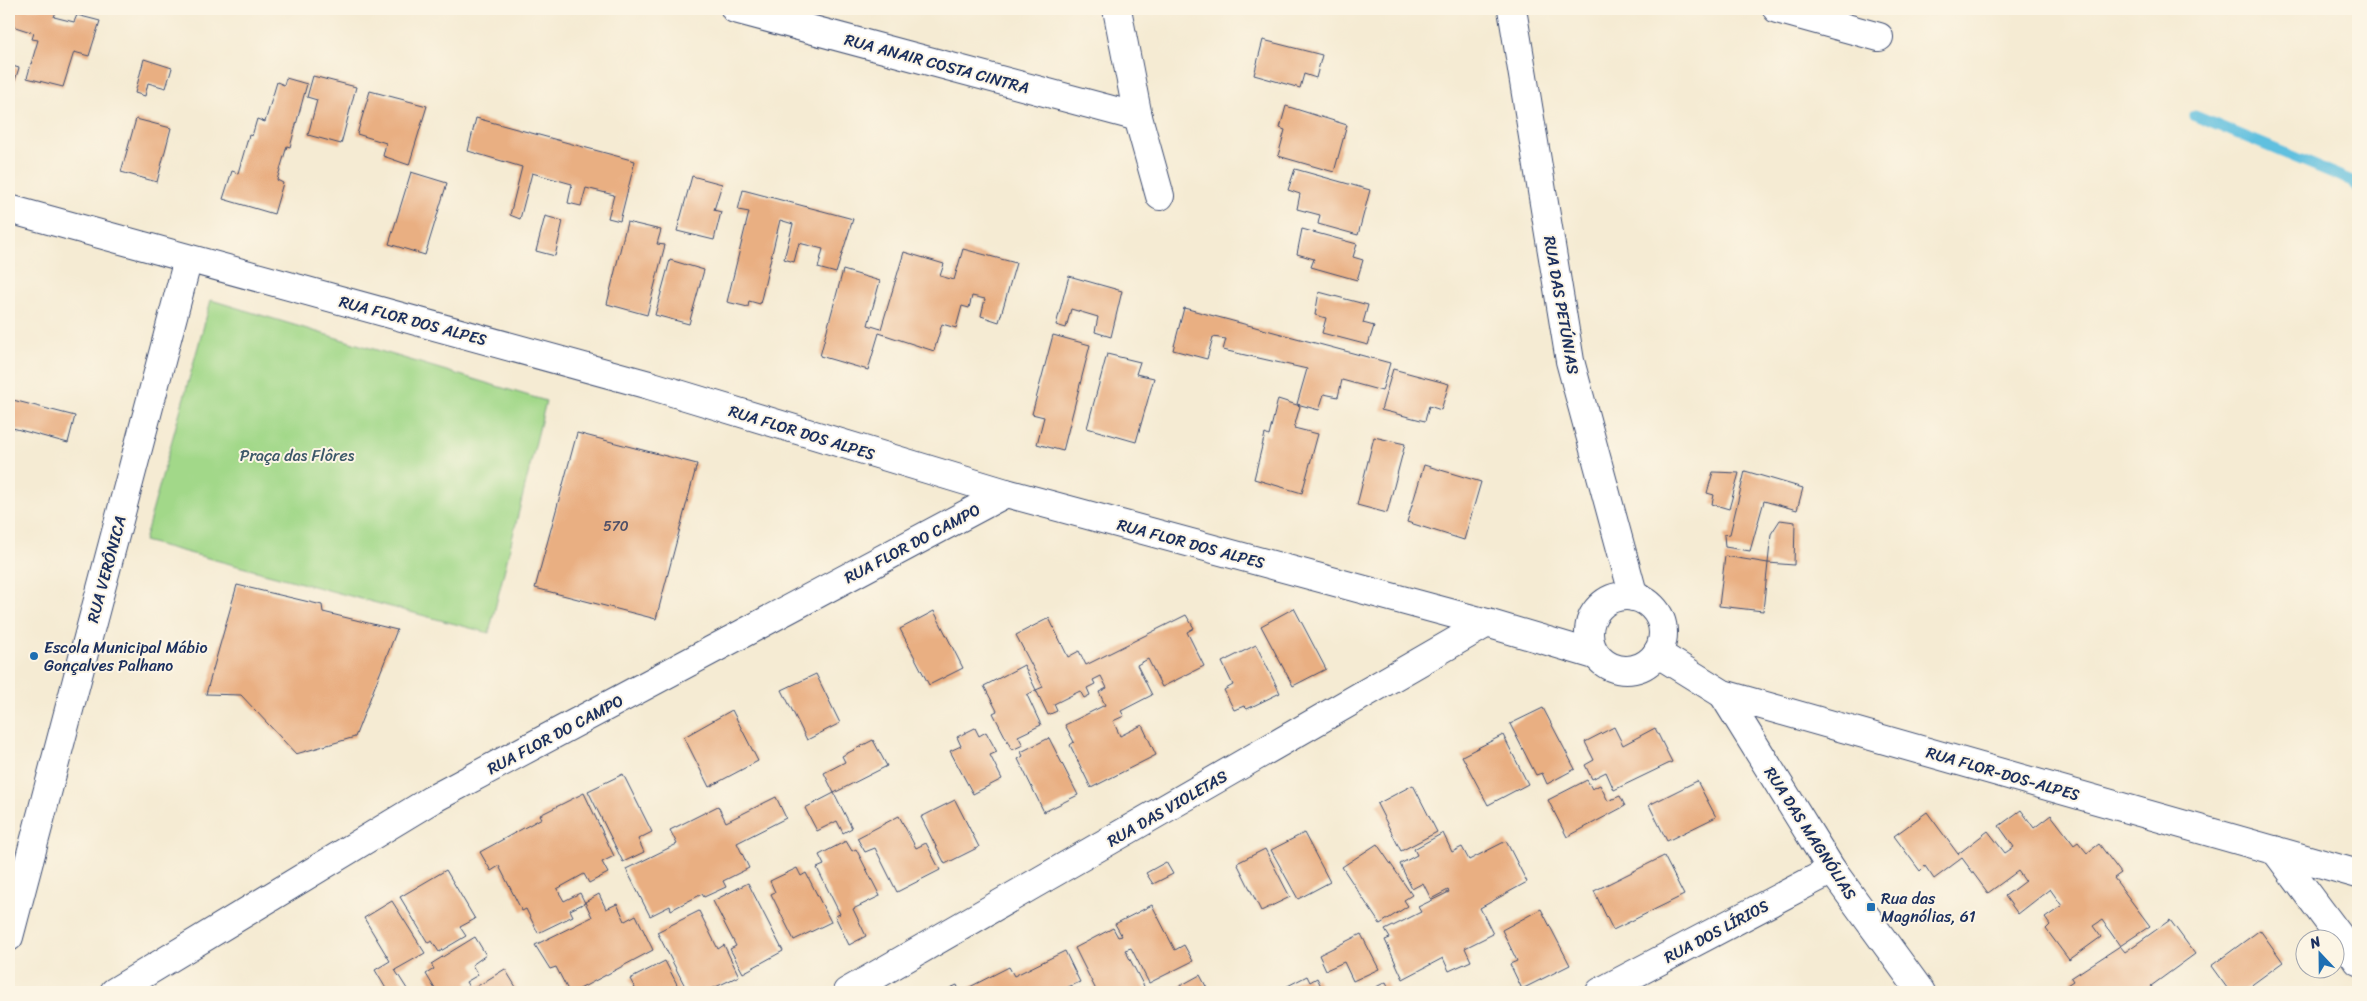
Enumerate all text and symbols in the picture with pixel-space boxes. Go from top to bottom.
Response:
street label: RUA ANAIR COSTA CINTRA [841,25,1032,102]
street label: RUA DAS PETÚNIAS [1535,234,1588,377]
street label: RUA FLOR DOS ALPES [336,287,490,354]
street label: RUA FLOR DOS ALPES [725,396,879,469]
park label: Praça das Flôres [240,441,355,470]
street label: RUA FLOR DO CAMPO [839,495,986,592]
street label: RUA FLOR DOS ALPES [1114,510,1268,577]
street label: RUA VERÔNICA [78,512,135,626]
house number: 570 [603,514,629,539]
place label: Escola Municipal Mábio Gonçalves Palhano [44,633,208,680]
marker: Escola Municipal Mábio Gonçalves Palhano [28,650,40,662]
street label: RUA FLOR DO CAMPO [482,686,629,783]
street label: RUA FLOR-DOS-ALPES [1923,738,2083,809]
street label: RUA DAS MAGNÓLIAS [1756,761,1865,906]
street label: RUA DAS VIOLETAS [1101,762,1233,855]
place label: Rua das Magnólias, 61 [1881,884,1976,931]
street label: RUA DOS LÍRIOS [1658,891,1774,971]
marker: Rua das Magnólias, 61 [1865,901,1877,913]
north arrow [2294,928,2344,978]
text: N [2305,929,2325,956]

